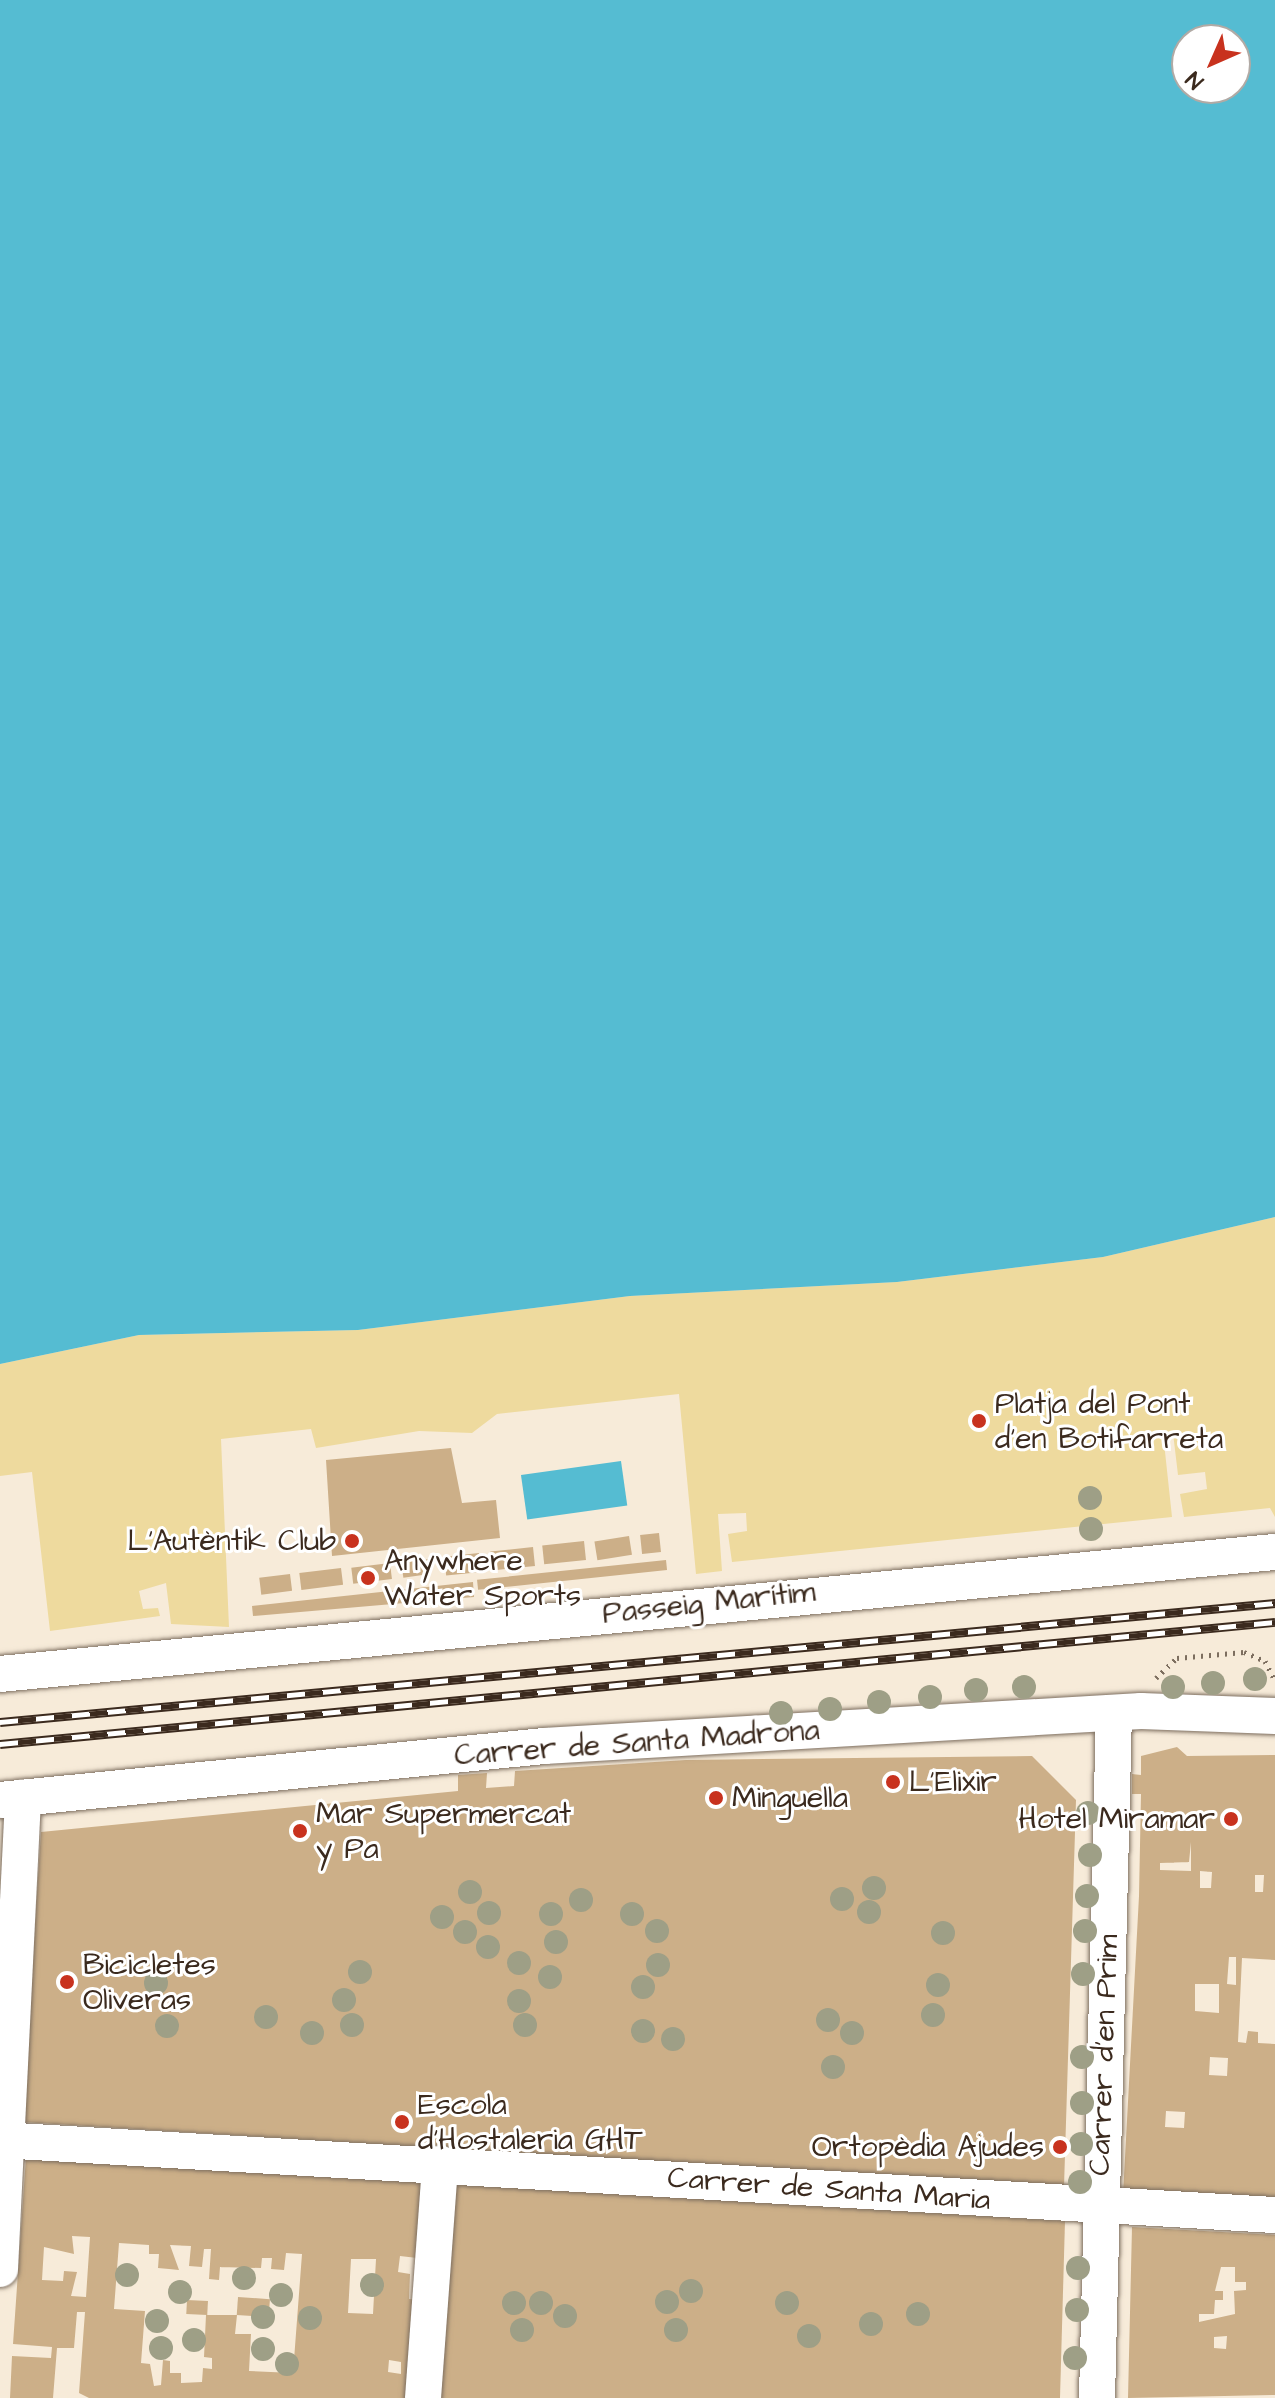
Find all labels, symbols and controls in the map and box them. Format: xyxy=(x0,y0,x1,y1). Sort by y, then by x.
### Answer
north arrow xyxy=(1171,24,1251,104)
text: N xyxy=(1179,64,1211,96)
place label: Platja del Pont d'en Botifarreta xyxy=(995,1386,1223,1456)
marker: Platja del Pont d'en Botifarreta xyxy=(970,1412,988,1430)
place label: L'Autèntik Club xyxy=(127,1523,336,1559)
marker: L'Autèntik Club xyxy=(343,1532,361,1550)
place label: Anywhere Water Sports xyxy=(384,1543,581,1614)
marker: Anywhere Water Sports xyxy=(359,1569,377,1587)
street label: Passeig Marítim xyxy=(601,1574,817,1632)
street label: Carrer de Santa Madrona xyxy=(453,1712,821,1774)
place label: L'Elixir xyxy=(909,1764,997,1800)
marker: L'Elixir xyxy=(884,1773,902,1791)
place label: Minguella xyxy=(732,1780,848,1816)
marker: Minguella xyxy=(707,1789,725,1807)
place label: Mar Supermercat y Pa xyxy=(316,1796,571,1866)
place label: Hotel Miramar xyxy=(1019,1801,1215,1837)
marker: Hotel Miramar xyxy=(1222,1810,1240,1828)
marker: Mar Supermercat y Pa xyxy=(291,1822,309,1840)
street label: Carrer d'en Prim xyxy=(1082,1934,1126,2176)
place label: Bicicletes Oliveras xyxy=(83,1947,216,2018)
marker: Bicicletes Oliveras xyxy=(58,1973,76,1991)
place label: Escola d'Hostaleria GHT xyxy=(418,2087,643,2158)
marker: Escola d'Hostaleria GHT xyxy=(393,2113,411,2131)
place label: Ortopèdia Ajudes xyxy=(812,2129,1044,2165)
marker: Ortopèdia Ajudes xyxy=(1051,2138,1069,2156)
street label: Carrer de Santa Maria xyxy=(666,2160,992,2218)

